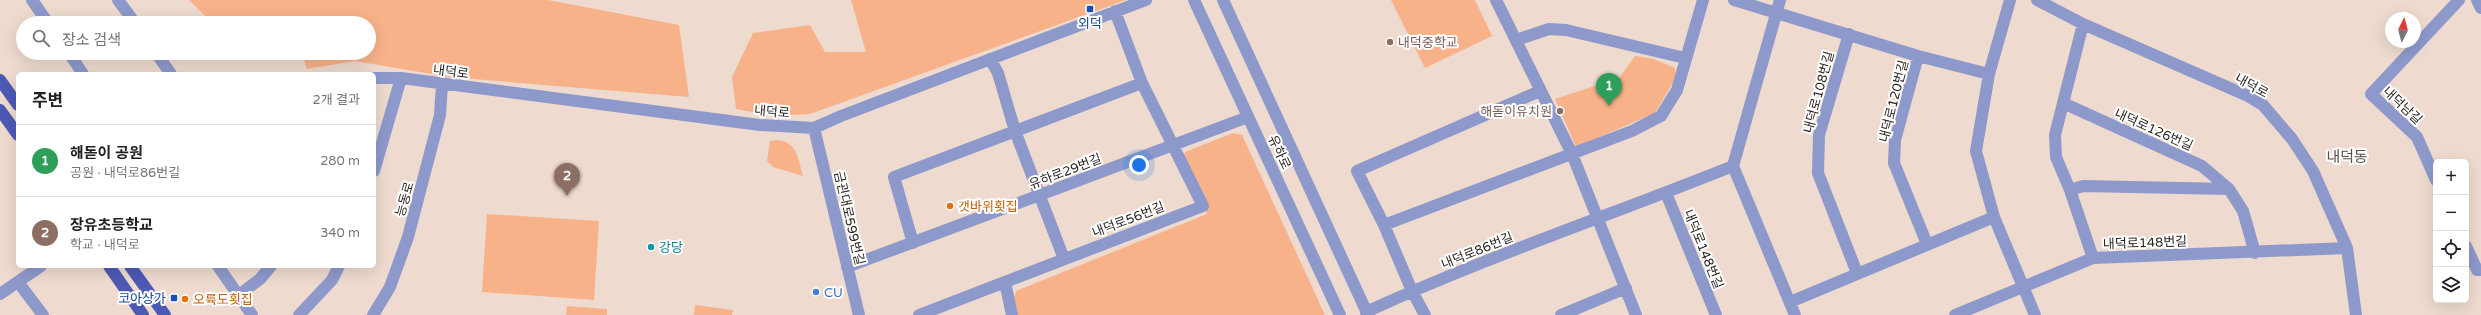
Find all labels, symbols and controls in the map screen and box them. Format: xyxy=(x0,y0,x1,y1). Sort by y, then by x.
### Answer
marker: 외덕 xyxy=(1085,4,1095,14)
north arrow xyxy=(2385,12,2421,48)
search box xyxy=(16,16,376,60)
place label: 외덕 xyxy=(1078,16,1102,32)
icon: search xyxy=(30,27,52,49)
text: 장소 검색 xyxy=(62,31,121,49)
place label: 내덕중학교 xyxy=(1398,35,1458,51)
marker: 내덕중학교 xyxy=(1385,37,1395,47)
street label: 내덕로108번길 xyxy=(1800,49,1838,135)
street label: 내덕로120번길 xyxy=(1876,58,1912,144)
street label: 내덕로 xyxy=(432,62,470,82)
street label: 내덕로 xyxy=(2232,70,2271,102)
pin: 1 xyxy=(1596,73,1622,106)
street label: 내덕남길 xyxy=(2379,84,2425,128)
text: 주변 xyxy=(32,90,63,111)
text: 2개 결과 xyxy=(313,92,360,108)
street label: 내덕로 xyxy=(753,102,791,122)
place label: 해돋이유치원 xyxy=(1480,104,1552,120)
street label: 내덕로126번길 xyxy=(2112,105,2195,154)
marker: 해돋이유치원 xyxy=(1555,106,1565,116)
street label: 유하로 xyxy=(1264,133,1294,172)
text: 해돋이 공원 xyxy=(70,144,143,162)
district label: 내덕동 xyxy=(2326,148,2368,166)
street label: 유하로29번길 xyxy=(1027,151,1104,193)
text: 1 xyxy=(41,153,49,169)
text: 280 m xyxy=(320,153,360,169)
your location xyxy=(1129,155,1149,175)
map controls xyxy=(2433,159,2469,303)
button: + xyxy=(2433,159,2469,195)
pin: 2 xyxy=(554,163,580,196)
text: 공원 · 내덕로86번길 xyxy=(70,165,180,181)
street label: 금관대로599번길 xyxy=(830,170,868,267)
street label: 능동로 xyxy=(392,180,418,219)
button: − xyxy=(2433,195,2469,231)
place label: 갯바위횟집 xyxy=(958,199,1018,215)
street label: 내덕로56번길 xyxy=(1090,199,1167,241)
marker: 갯바위횟집 xyxy=(945,201,955,211)
street label: 내덕로148번길 xyxy=(1680,207,1726,291)
text: 장유초등학교 xyxy=(70,216,153,234)
text: 2 xyxy=(41,225,49,241)
text: 340 m xyxy=(320,225,360,241)
street label: 내덕로86번길 xyxy=(1439,229,1516,273)
button: locate xyxy=(2433,231,2469,267)
street label: 내덕로148번길 xyxy=(2103,234,2187,252)
text: 학교 · 내덕로 xyxy=(70,237,140,253)
place label: 강당 xyxy=(659,240,683,256)
marker: 강당 xyxy=(646,242,656,252)
button: layers xyxy=(2433,267,2469,303)
place label: CU xyxy=(824,285,843,301)
marker: CU xyxy=(811,287,821,297)
place label: 코아상가 xyxy=(118,291,166,307)
place label: 오륙도횟집 xyxy=(193,292,253,308)
marker: 코아상가 xyxy=(169,293,179,303)
marker: 오륙도횟집 xyxy=(180,294,190,304)

